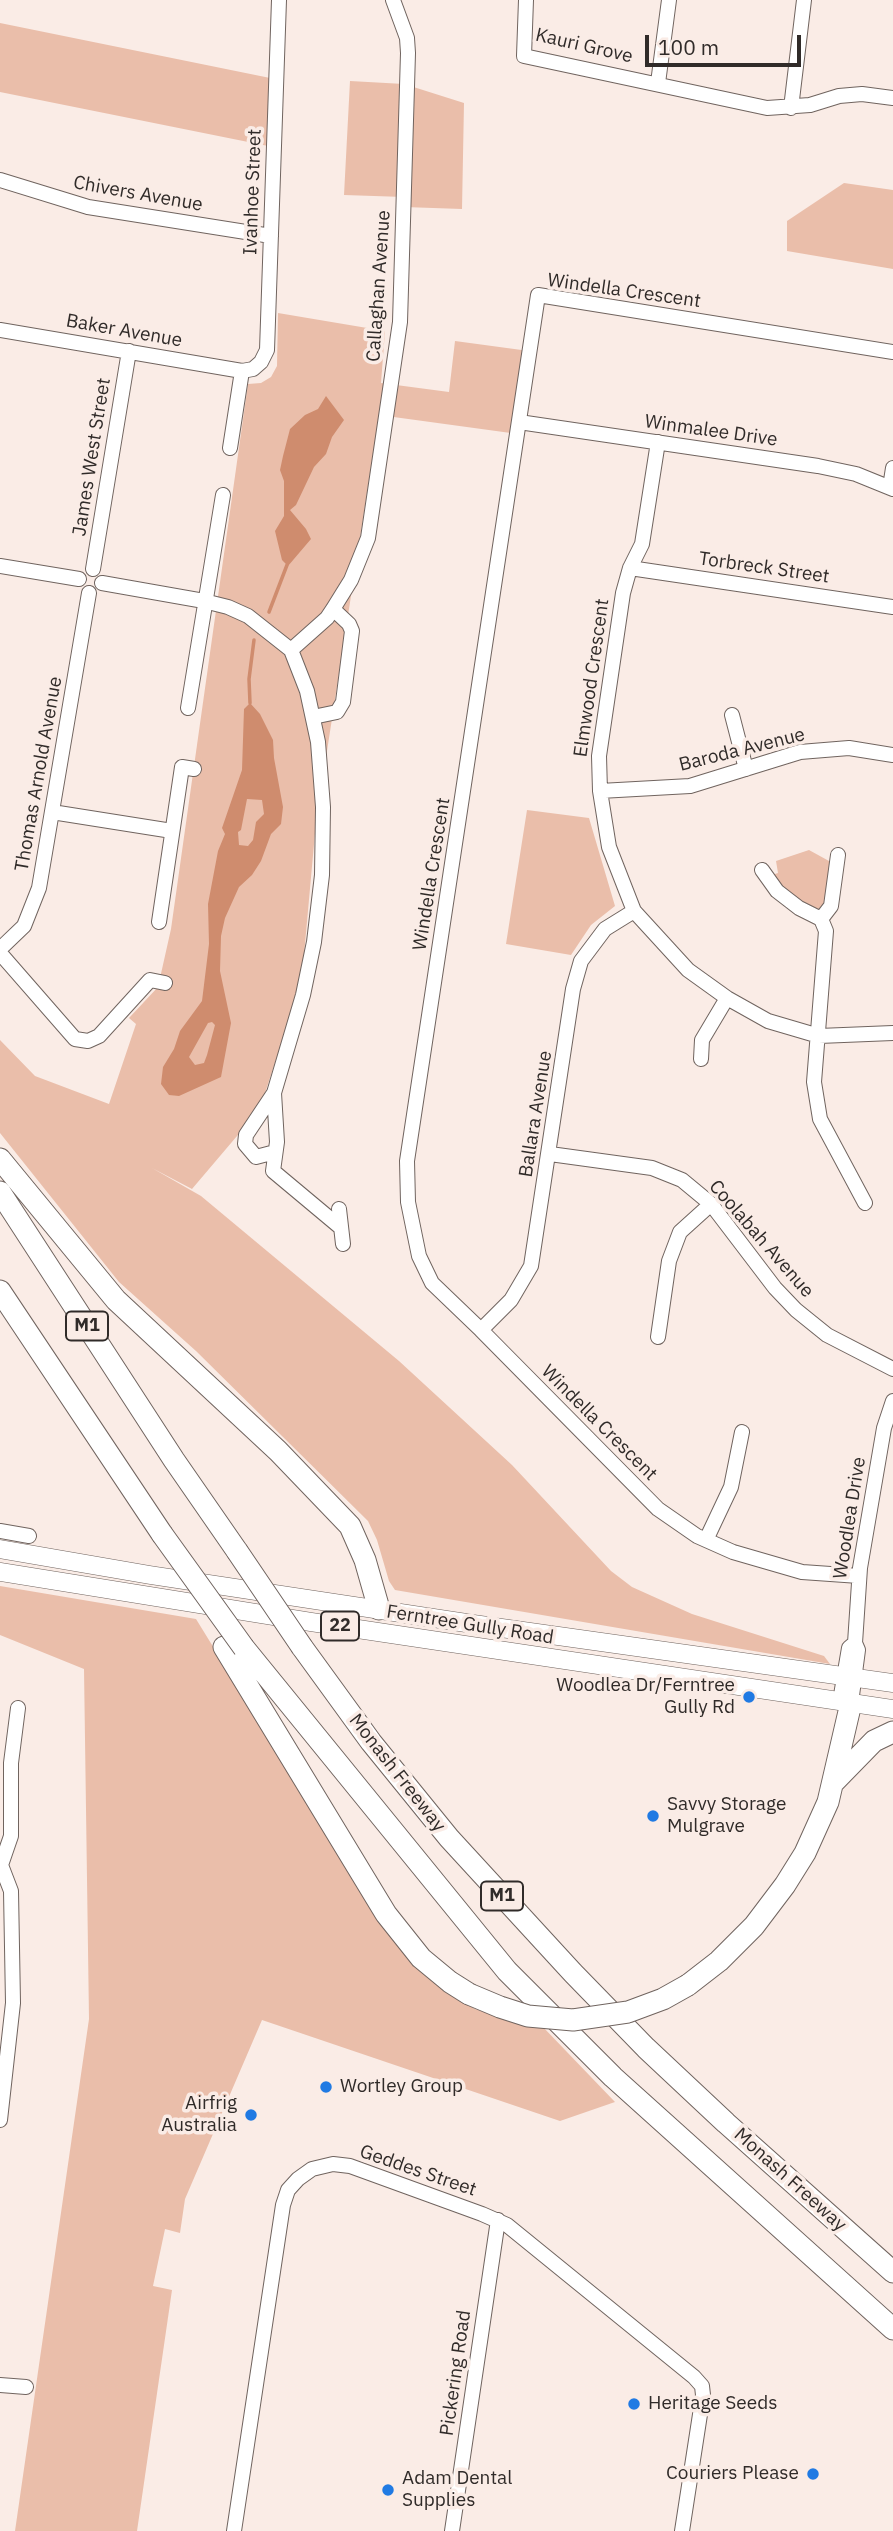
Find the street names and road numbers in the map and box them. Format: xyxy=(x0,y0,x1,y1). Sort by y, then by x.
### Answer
street label: Kauri Grove xyxy=(533,24,635,68)
street label: Ivanhoe Street xyxy=(239,129,267,255)
street label: Chivers Avenue xyxy=(71,171,205,217)
street label: Callaghan Avenue xyxy=(362,209,396,363)
street label: Windella Crescent xyxy=(546,269,702,313)
street label: Baker Avenue xyxy=(64,310,184,352)
street label: James West Street xyxy=(68,376,116,538)
street label: Winmalee Drive xyxy=(643,410,779,452)
street label: Torbreck Street xyxy=(697,548,831,588)
street label: Elmwood Crescent xyxy=(570,597,614,759)
street label: Thomas Arnold Avenue xyxy=(11,675,67,873)
street label: Baroda Avenue xyxy=(677,723,807,777)
street label: Windella Crescent xyxy=(409,796,455,952)
street label: Ballara Avenue xyxy=(515,1049,557,1179)
street label: Coolabah Avenue xyxy=(704,1176,818,1302)
road number: M1 xyxy=(66,1311,108,1340)
street label: Windella Crescent xyxy=(536,1360,662,1486)
street label: Woodlea Drive xyxy=(829,1455,871,1581)
street label: Ferntree Gully Road xyxy=(385,1601,555,1649)
road number: 22 xyxy=(321,1611,359,1640)
street label: Monash Freeway xyxy=(344,1709,450,1837)
road number: M1 xyxy=(481,1882,523,1910)
street label: Monash Freeway xyxy=(729,2124,851,2236)
street label: Geddes Street xyxy=(357,2140,479,2202)
street label: Pickering Road xyxy=(436,2309,476,2437)

